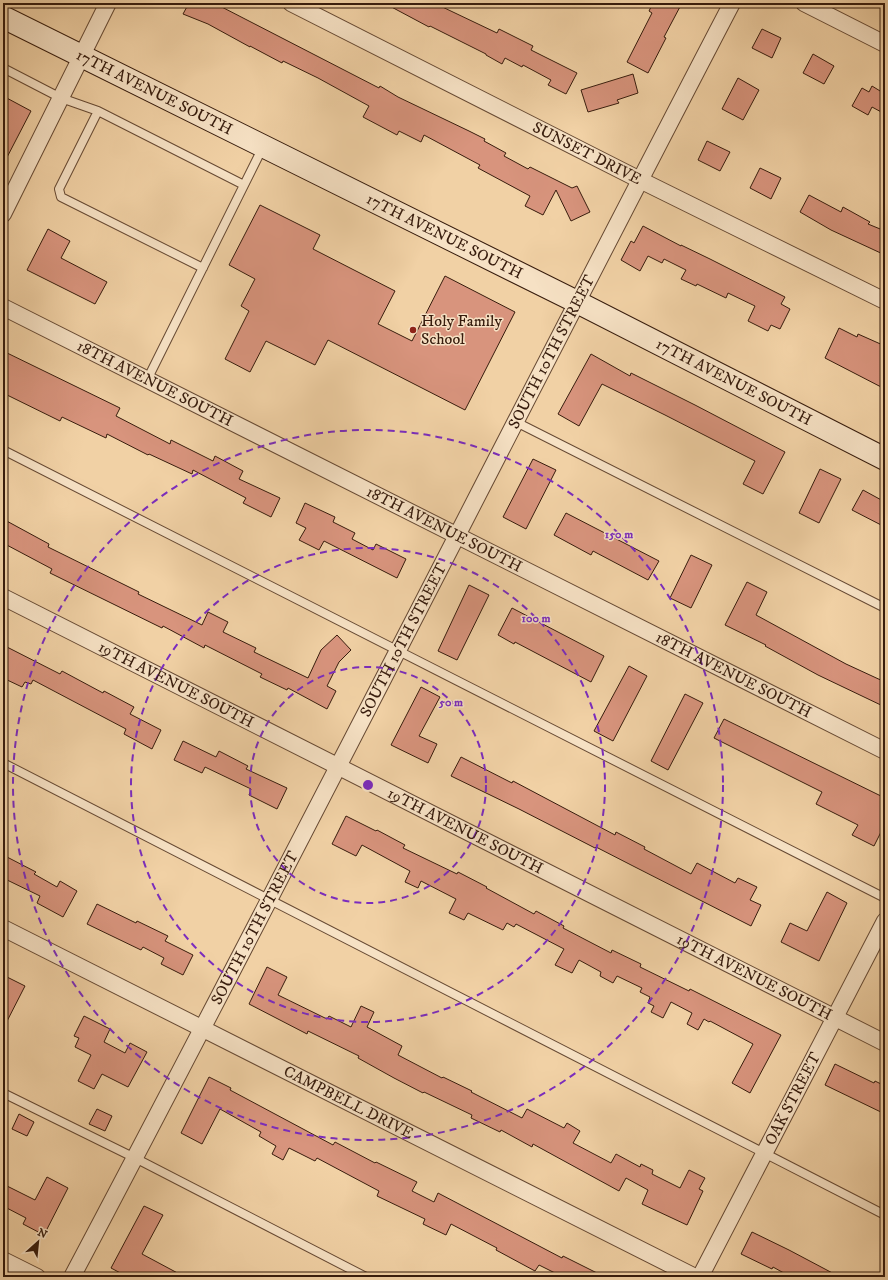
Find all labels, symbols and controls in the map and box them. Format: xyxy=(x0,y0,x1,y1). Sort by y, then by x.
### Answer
street label: 17TH AVENUE SOUTH xyxy=(73,45,236,139)
street label: SUNSET DRIVE xyxy=(529,117,645,189)
street label: 17TH AVENUE SOUTH xyxy=(363,189,526,284)
street label: SOUTH 10TH STREET xyxy=(504,272,599,432)
place label: Holy Family School xyxy=(421,311,502,349)
marker: Holy Family School xyxy=(408,325,418,335)
street label: 17TH AVENUE SOUTH xyxy=(653,334,815,430)
street label: 18TH AVENUE SOUTH xyxy=(74,336,236,431)
street label: 18TH AVENUE SOUTH xyxy=(363,482,526,577)
text: 150 m xyxy=(605,527,633,542)
street label: SOUTH 10TH STREET xyxy=(355,560,451,720)
text: 100 m xyxy=(522,611,550,626)
street label: 18TH AVENUE SOUTH xyxy=(652,627,815,722)
street label: 19TH AVENUE SOUTH xyxy=(95,637,257,732)
text: 50 m xyxy=(438,695,463,710)
centre of rings xyxy=(361,778,375,792)
street label: 19TH AVENUE SOUTH xyxy=(384,783,546,878)
street label: SOUTH 10TH STREET xyxy=(207,848,303,1008)
street label: 19TH AVENUE SOUTH xyxy=(673,929,836,1025)
street label: OAK STREET xyxy=(760,1049,825,1149)
street label: CAMPBELL DRIVE xyxy=(280,1061,417,1143)
north arrow xyxy=(18,1222,58,1262)
text: N xyxy=(35,1226,49,1242)

